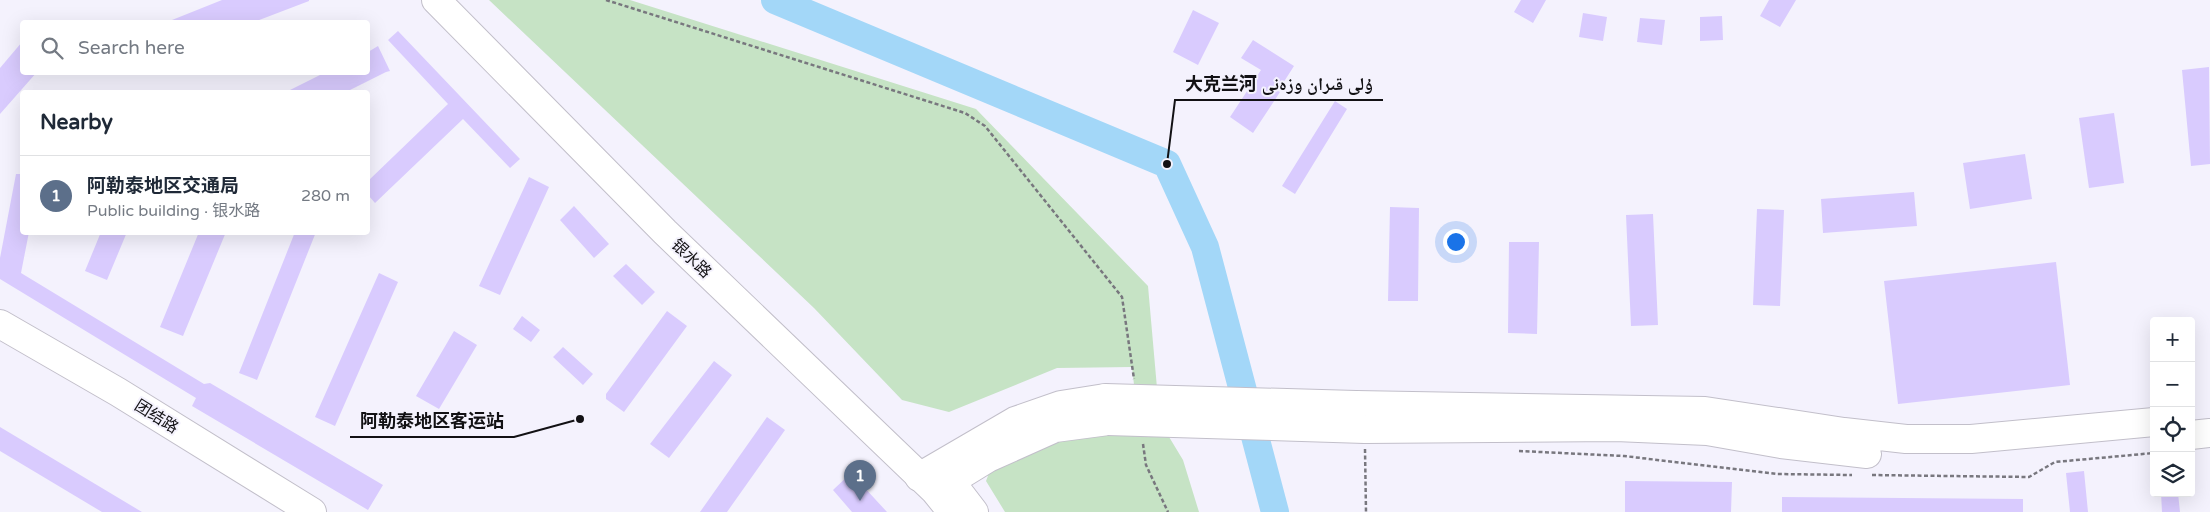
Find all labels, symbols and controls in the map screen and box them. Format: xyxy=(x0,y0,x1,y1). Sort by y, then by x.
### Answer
search box xyxy=(20,20,370,75)
icon: search xyxy=(38,34,66,62)
text: Search here xyxy=(78,37,185,59)
callout: 大克兰河 ۇلى قىران وزەنى xyxy=(1175,67,1383,100)
text: 大克兰河 ۇلى قىران وزەنى xyxy=(1185,73,1373,95)
text: Nearby xyxy=(40,110,113,135)
text: 阿勒泰地区交通局 xyxy=(87,175,239,197)
text: 1 xyxy=(51,186,61,206)
text: 280 m xyxy=(301,186,350,206)
text: Public building · 银水路 xyxy=(87,201,260,221)
your location xyxy=(1443,229,1469,255)
street label: 银水路 xyxy=(667,235,716,283)
map controls xyxy=(2150,317,2195,497)
button: + xyxy=(2150,317,2195,362)
button: − xyxy=(2150,362,2195,407)
street label: 团结路 xyxy=(131,396,182,438)
callout: 阿勒泰地区客运站 xyxy=(350,404,514,437)
button: locate xyxy=(2150,407,2195,452)
text: 阿勒泰地区客运站 xyxy=(360,410,504,432)
button: layers xyxy=(2150,452,2195,497)
pin: 1 xyxy=(844,460,876,501)

